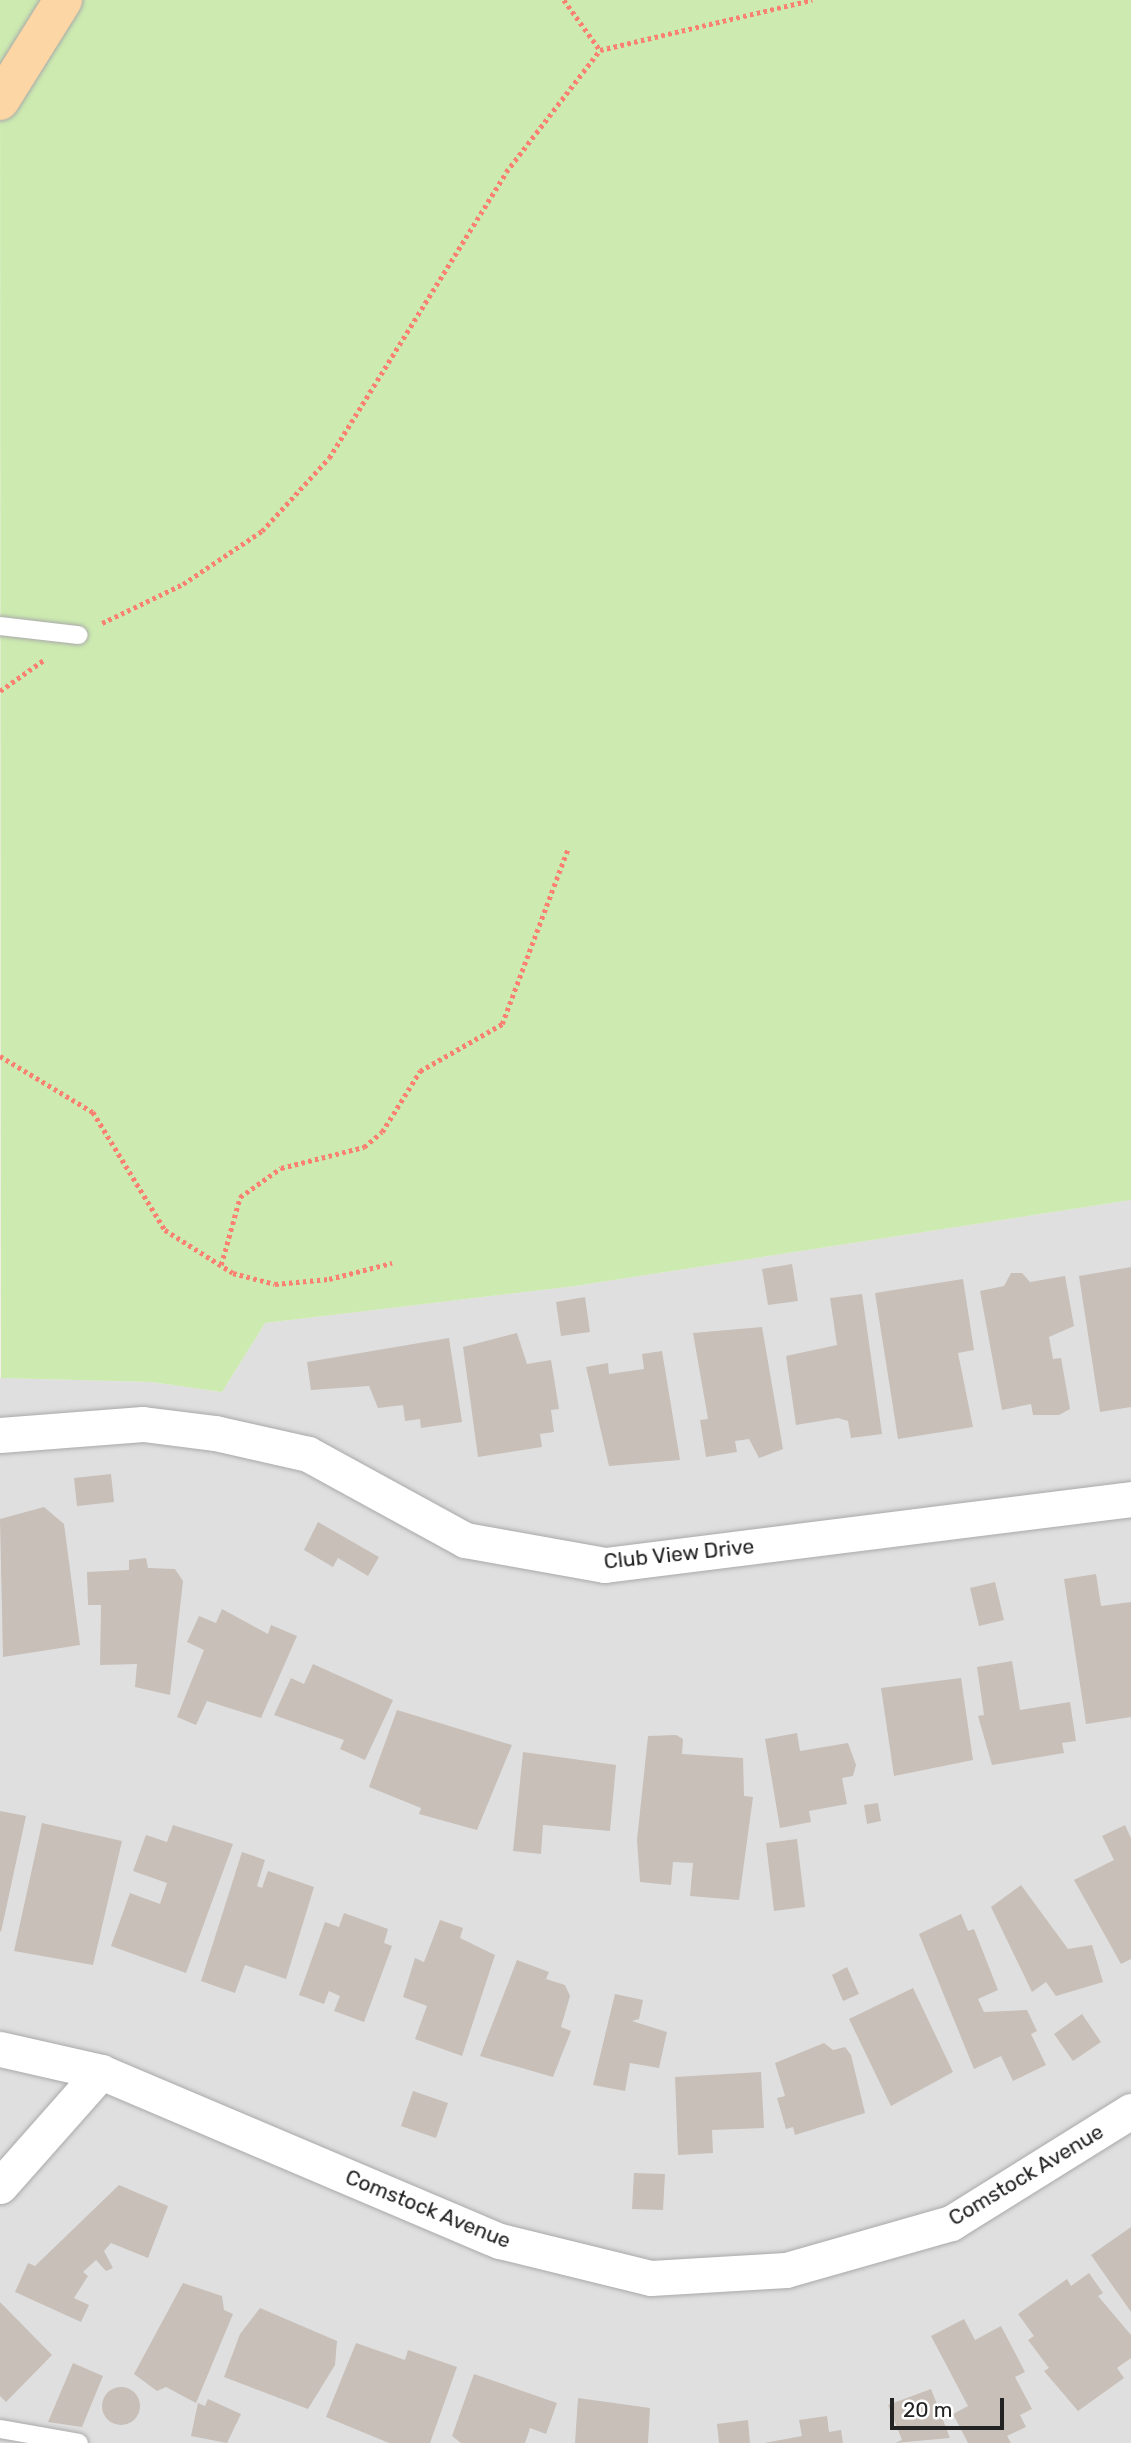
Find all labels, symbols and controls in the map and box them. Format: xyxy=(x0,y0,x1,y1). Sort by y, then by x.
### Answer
street label: Club View Drive xyxy=(602,1534,756,1574)
street label: Comstock Avenue xyxy=(944,2119,1108,2231)
street label: Comstock Avenue xyxy=(341,2164,515,2254)
scale bar xyxy=(893,2384,1007,2428)
text: 20 m xyxy=(903,2397,952,2422)

